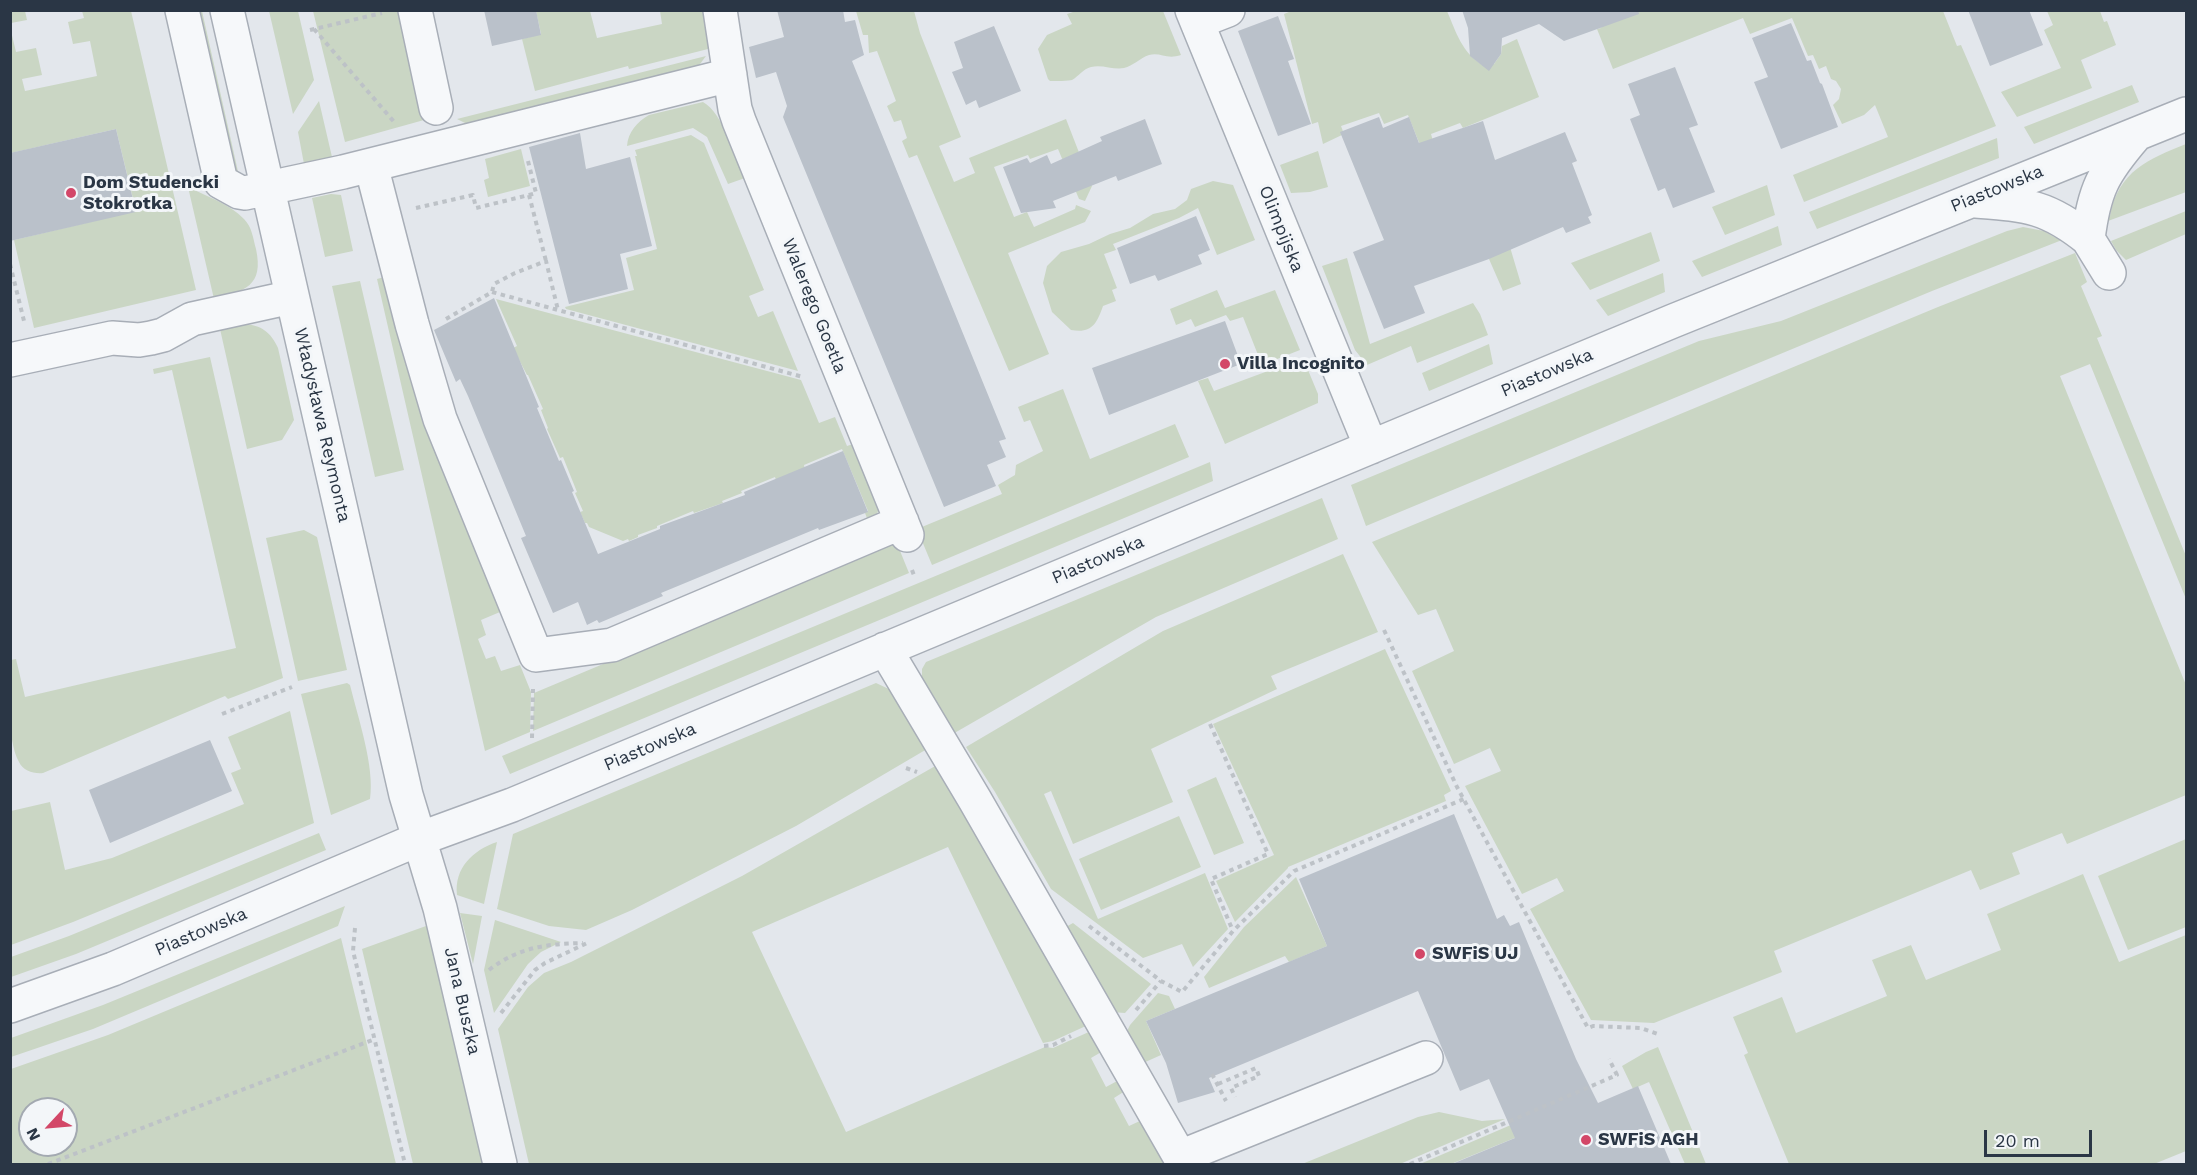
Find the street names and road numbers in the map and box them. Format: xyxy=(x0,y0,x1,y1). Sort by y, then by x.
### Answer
street label: Piastowska xyxy=(1948,161,2046,217)
street label: Olimpijska xyxy=(1254,183,1308,275)
street label: Walerego Goetla xyxy=(777,235,851,377)
street label: Władysława Reymonta xyxy=(289,326,355,524)
street label: Piastowska xyxy=(1498,344,1596,402)
street label: Piastowska xyxy=(1049,531,1147,589)
street label: Piastowska xyxy=(601,718,699,776)
street label: Piastowska xyxy=(152,903,250,961)
street label: Jana Buszka xyxy=(439,945,485,1057)

